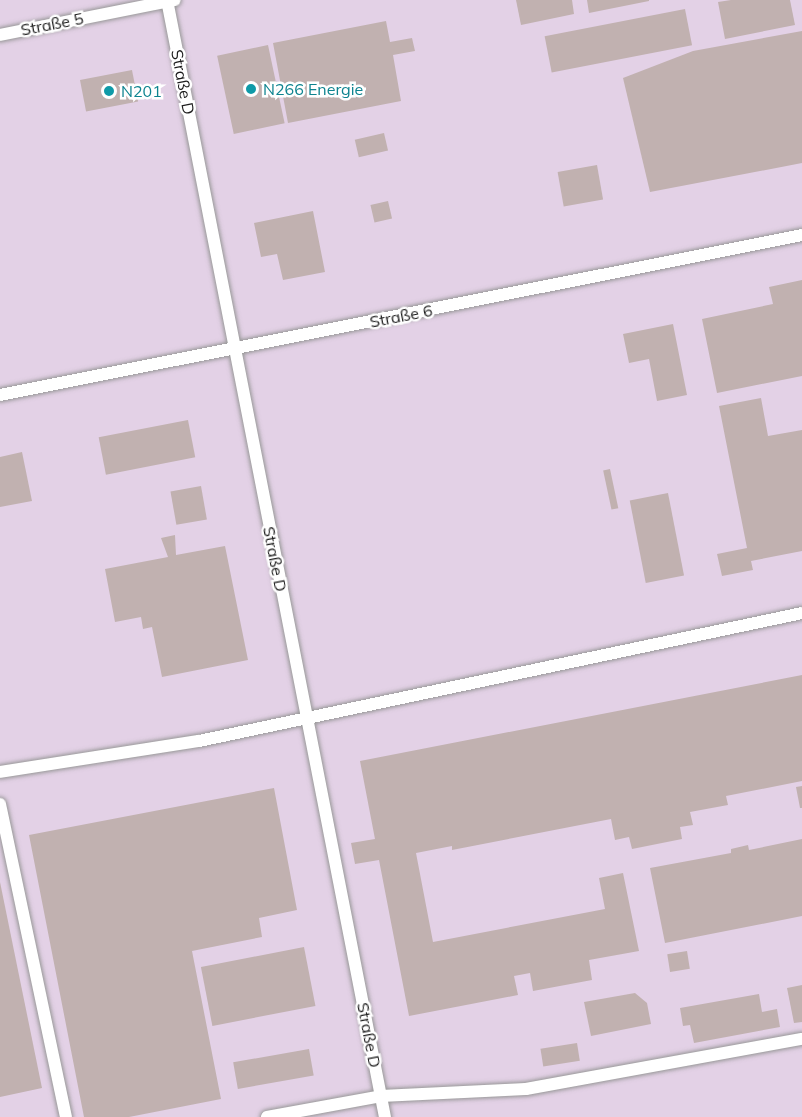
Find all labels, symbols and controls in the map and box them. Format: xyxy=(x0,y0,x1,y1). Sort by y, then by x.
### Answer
street label: Straße 5 xyxy=(19,9,85,39)
street label: Straße D xyxy=(167,48,199,116)
place label: N266 Energie xyxy=(263,79,363,99)
place label: N201 xyxy=(121,81,162,101)
marker: N266 Energie xyxy=(244,82,258,96)
marker: N201 xyxy=(102,84,116,98)
street label: Straße 6 xyxy=(368,301,434,331)
street label: Straße D xyxy=(259,525,291,593)
street label: Straße D xyxy=(353,1001,385,1069)

